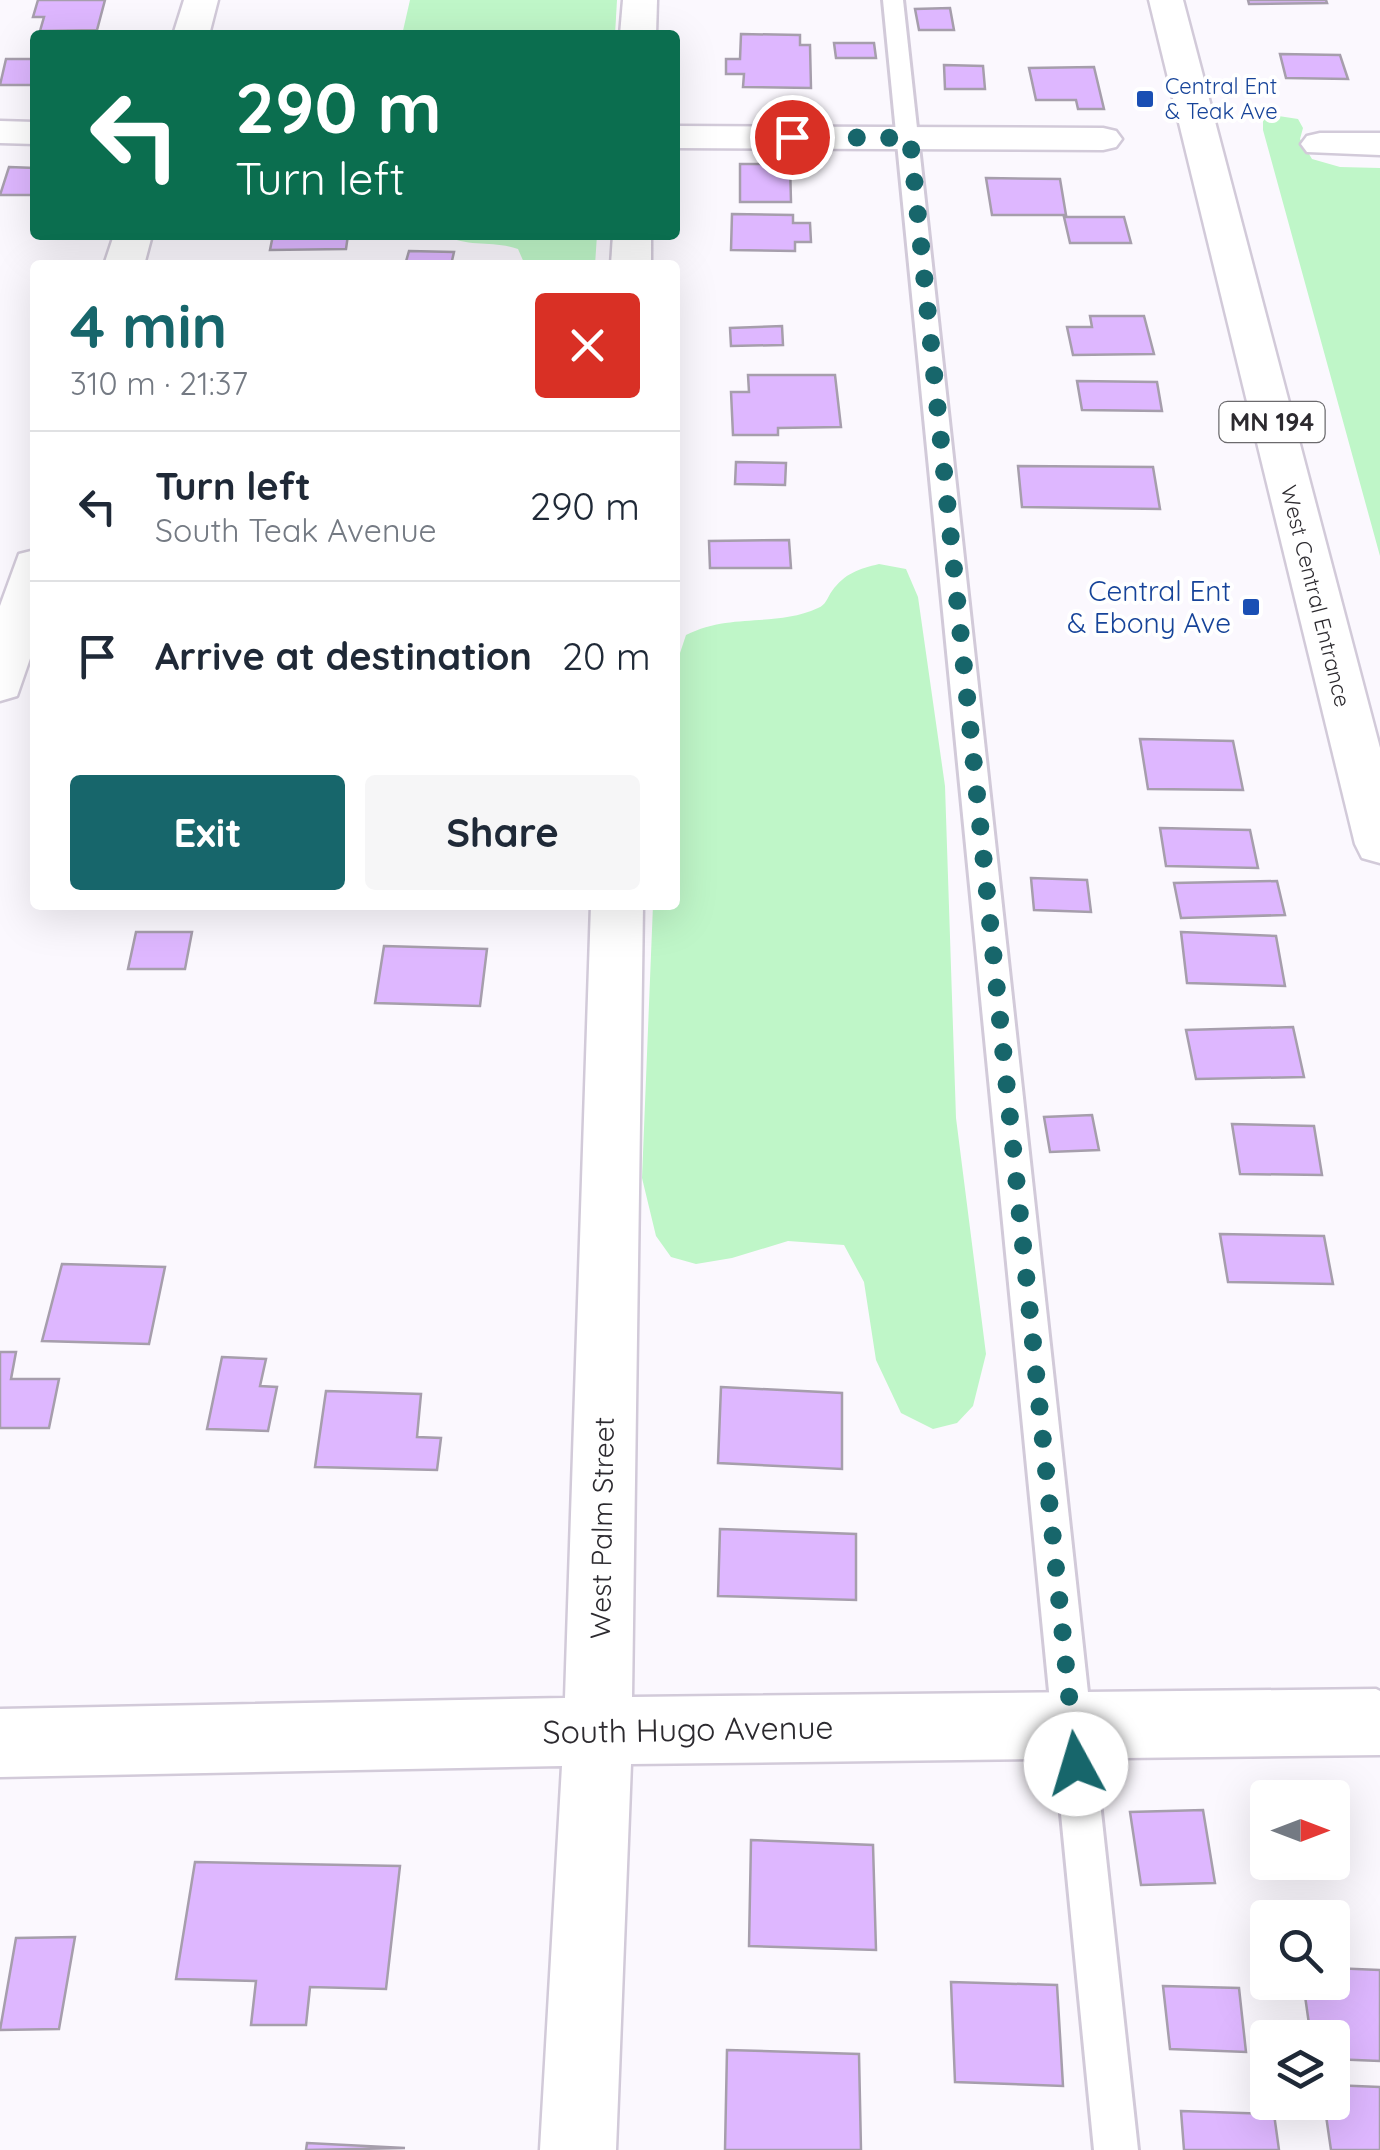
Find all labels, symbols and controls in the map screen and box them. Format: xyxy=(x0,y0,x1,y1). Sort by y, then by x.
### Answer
text: 290 m xyxy=(235,63,442,151)
icon: left xyxy=(70,70,200,200)
place label: Central Ent & Teak Ave xyxy=(1165,72,1278,125)
marker: Central Ent & Teak Ave xyxy=(1134,88,1156,110)
pin xyxy=(750,95,835,180)
icon: arrive xyxy=(765,110,820,165)
text: Turn left xyxy=(235,150,405,206)
text: 4 min xyxy=(70,288,227,363)
button: close xyxy=(535,293,640,398)
text: 310 m · 21:37 xyxy=(70,363,248,403)
road number: MN 194 xyxy=(1220,402,1324,442)
text: Turn left xyxy=(155,462,311,510)
icon: left xyxy=(70,479,125,534)
text: 290 m xyxy=(530,482,640,530)
street label: West Central Entrance xyxy=(1275,482,1357,710)
text: South Teak Avenue xyxy=(155,510,437,550)
place label: Central Ent & Ebony Ave xyxy=(1067,573,1231,640)
marker: Central Ent & Ebony Ave xyxy=(1240,596,1262,618)
icon: arrive xyxy=(70,629,125,684)
text: Arrive at destination xyxy=(155,632,532,680)
text: 20 m xyxy=(562,632,651,680)
button: Exit xyxy=(70,775,345,890)
button: Share xyxy=(365,775,640,890)
street label: West Palm Street xyxy=(582,1417,621,1639)
street label: South Hugo Avenue xyxy=(542,1706,834,1752)
position arrow xyxy=(1024,1712,1128,1816)
north arrow xyxy=(1250,1780,1350,1880)
map controls xyxy=(1250,1780,1350,2120)
button: search xyxy=(1250,1900,1350,2000)
button: layers xyxy=(1250,2020,1350,2120)

